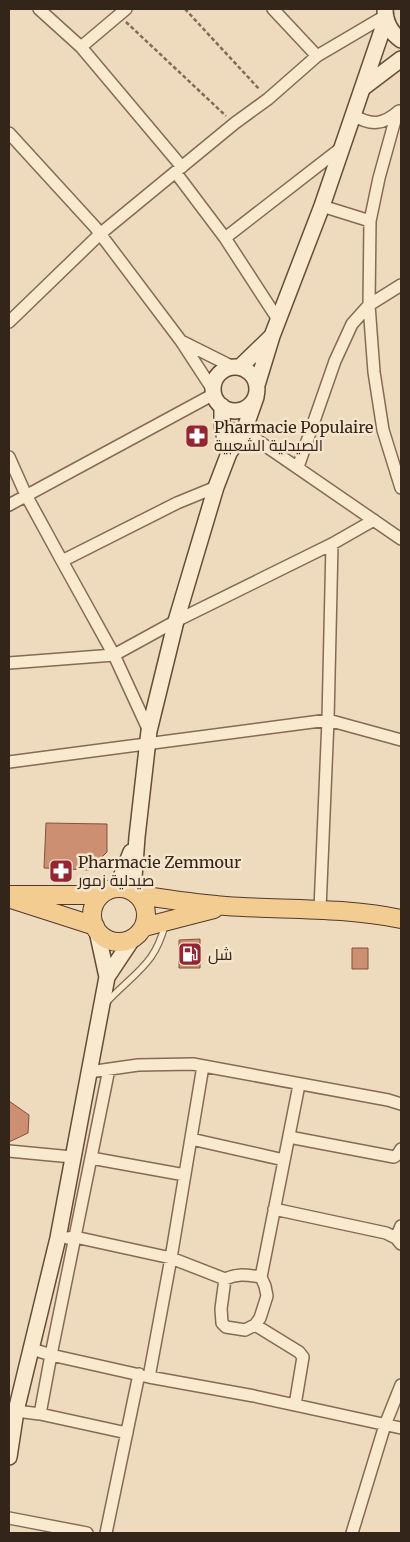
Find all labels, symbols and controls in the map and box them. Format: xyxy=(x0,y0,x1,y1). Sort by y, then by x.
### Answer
place label: Pharmacie Populaire الصيدلية الشعبية xyxy=(214,417,373,455)
pharmacy icon: Pharmacie Populaire الصيدلية الشعبية xyxy=(184,423,210,449)
place label: Pharmacie Zemmour صيدلية زمور xyxy=(77,852,241,890)
pharmacy icon: Pharmacie Zemmour صيدلية زمور xyxy=(48,858,74,884)
fuel station icon: شل xyxy=(177,941,203,967)
place label: شل xyxy=(208,944,232,965)

